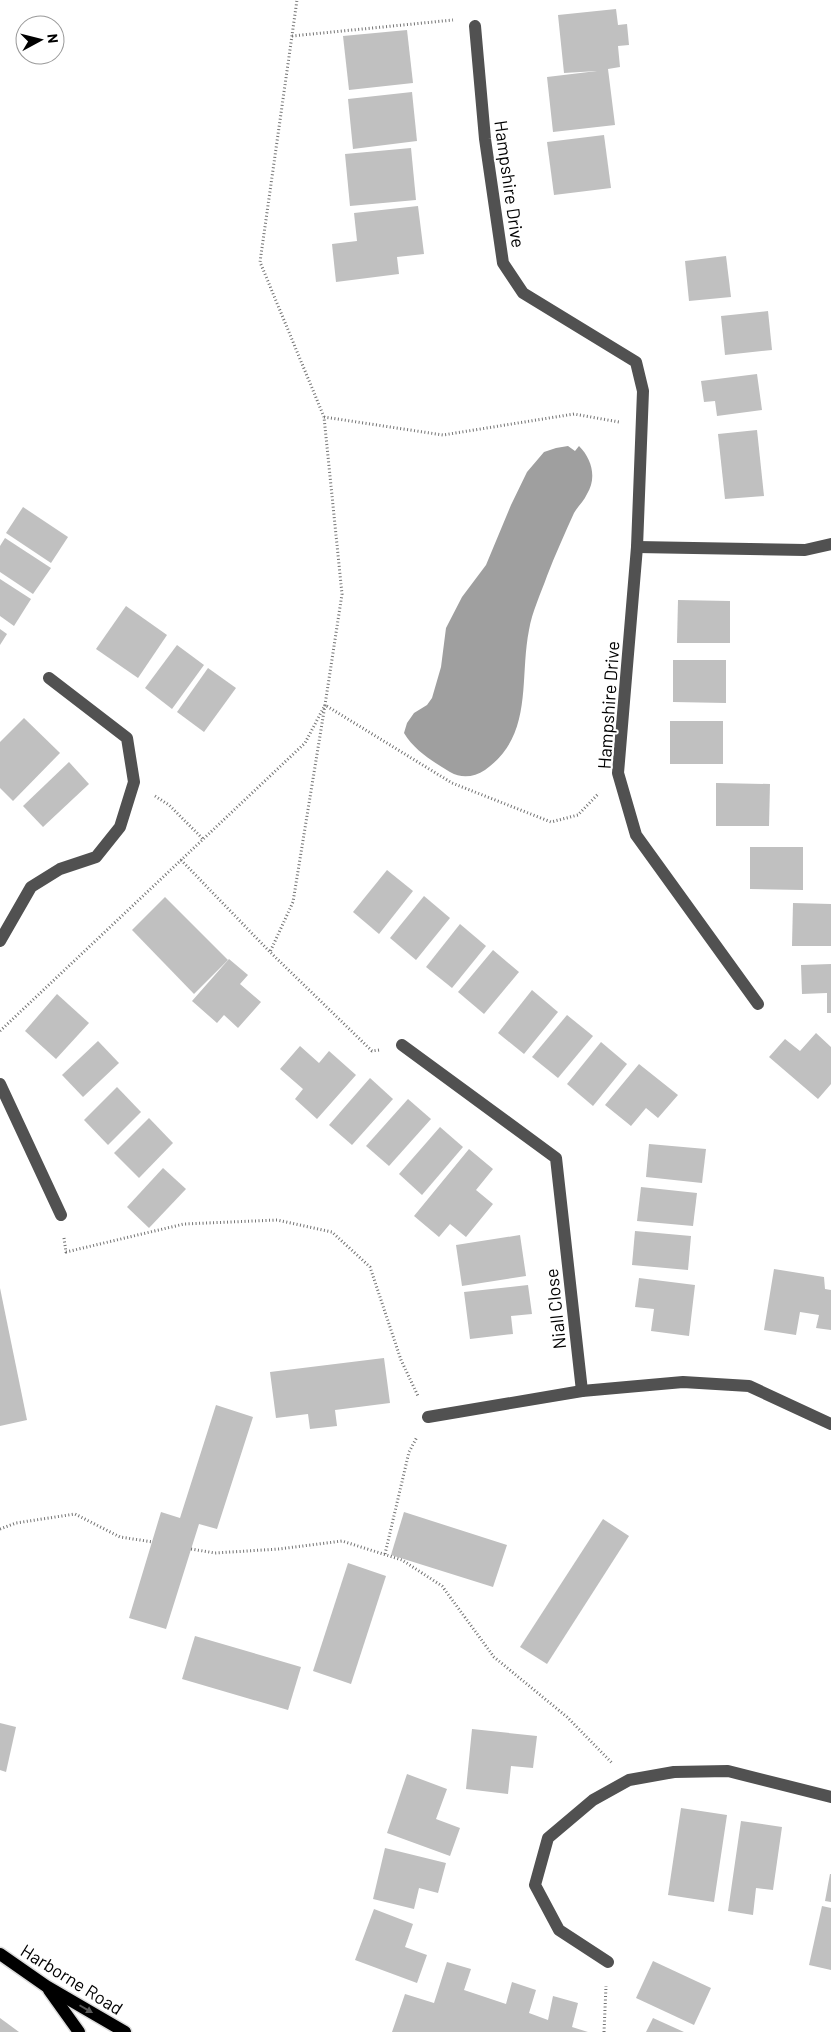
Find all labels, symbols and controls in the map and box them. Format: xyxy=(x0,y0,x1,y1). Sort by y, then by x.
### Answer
north arrow xyxy=(15,15,65,65)
text: N xyxy=(44,33,62,44)
street label: Hampshire Drive xyxy=(490,119,530,249)
street label: Hampshire Drive xyxy=(593,640,623,770)
street label: Niall Close xyxy=(540,1268,570,1350)
street label: Harborne Road xyxy=(17,1939,127,2019)
one-way arrow xyxy=(78,2005,93,2013)

